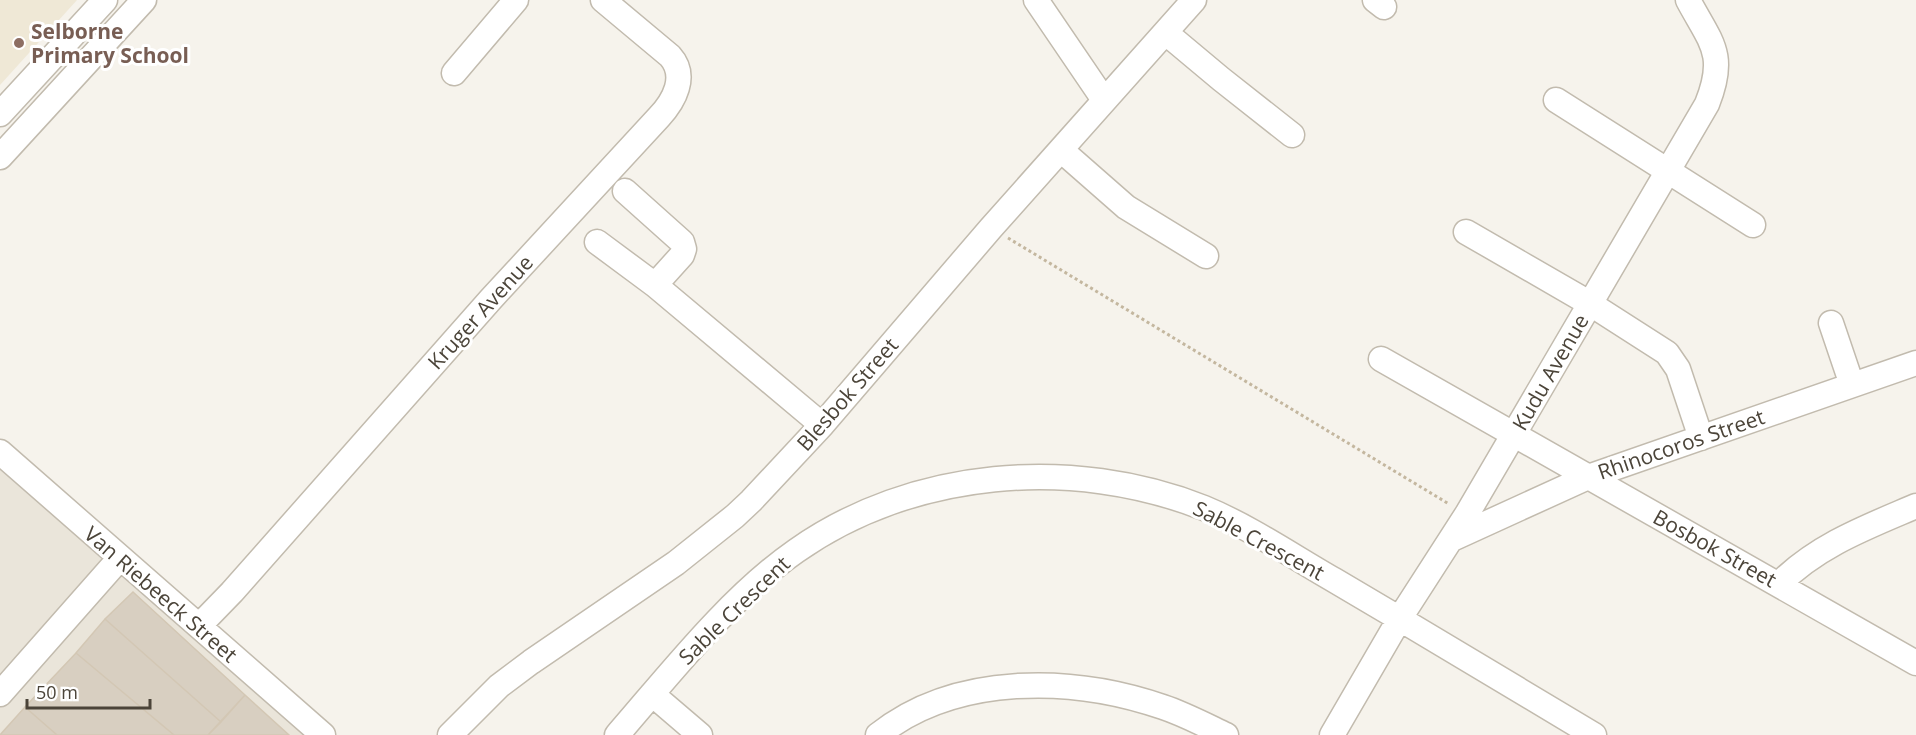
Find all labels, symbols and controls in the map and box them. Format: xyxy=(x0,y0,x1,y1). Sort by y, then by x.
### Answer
place label: Selborne Primary School xyxy=(31,17,189,69)
marker: Selborne Primary School xyxy=(12,36,26,50)
street label: Kruger Avenue xyxy=(421,249,539,375)
street label: Kudu Avenue xyxy=(1505,309,1595,435)
street label: Blesbok Street xyxy=(790,331,904,457)
street label: Rhinocoros Street xyxy=(1594,402,1768,486)
street label: Sable Crescent xyxy=(1189,494,1329,586)
street label: Bosbok Street xyxy=(1648,503,1782,593)
street label: Van Riebeeck Street xyxy=(79,520,243,668)
street label: Sable Crescent xyxy=(672,550,796,670)
scale bar xyxy=(27,672,150,710)
text: 50 m xyxy=(36,680,78,704)

